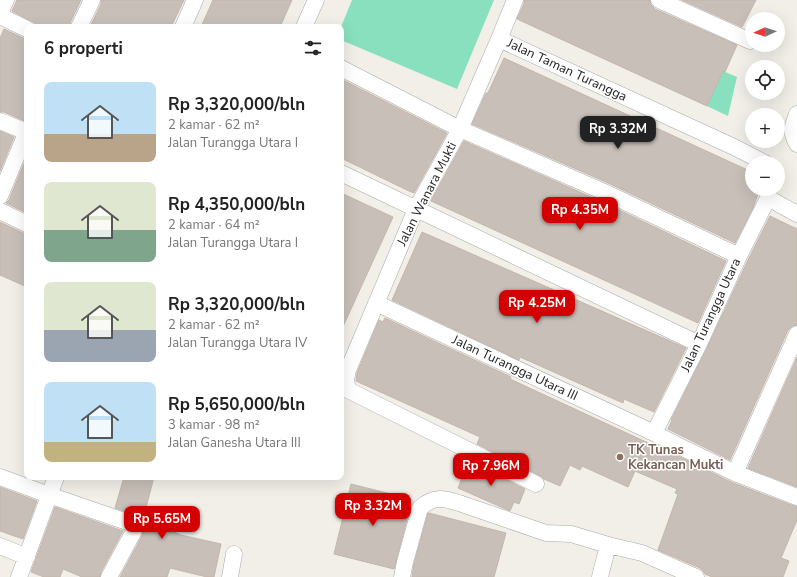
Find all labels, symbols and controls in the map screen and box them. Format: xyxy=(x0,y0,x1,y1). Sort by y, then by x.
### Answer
north arrow xyxy=(745,12,785,52)
map controls xyxy=(745,12,785,196)
street label: Jalan Taman Turangga xyxy=(503,34,630,106)
text: 6 properti xyxy=(44,37,123,60)
icon: filters xyxy=(302,37,324,59)
button: locate xyxy=(745,60,785,100)
text: Rp 3,320,000/bln xyxy=(168,93,305,116)
icon: home xyxy=(76,98,124,146)
button: + xyxy=(745,108,785,148)
text: 2 kamar · 62 m² xyxy=(168,116,260,134)
pin: Rp 3.32M xyxy=(577,116,659,150)
text: Rp 3.32M xyxy=(589,120,647,138)
text: Jalan Turangga Utara I xyxy=(168,134,298,152)
street label: Jalan Wanara Mukti xyxy=(393,139,461,250)
button: − xyxy=(745,156,785,196)
text: Rp 4,350,000/bln xyxy=(168,193,305,216)
pin: Rp 4.35M xyxy=(539,197,621,231)
icon: home xyxy=(76,198,124,246)
text: Rp 4.35M xyxy=(551,201,609,219)
text: 2 kamar · 64 m² xyxy=(168,216,260,234)
text: Jalan Turangga Utara I xyxy=(168,234,298,252)
street label: Jalan Turangga Utara xyxy=(676,255,745,376)
pin: Rp 4.25M xyxy=(496,290,578,324)
text: Rp 3,320,000/bln xyxy=(168,293,305,316)
text: Rp 4.25M xyxy=(508,294,566,312)
icon: home xyxy=(76,298,124,346)
text: 2 kamar · 62 m² xyxy=(168,316,260,334)
street label: Jalan Turangga Utara III xyxy=(448,331,581,405)
text: Jalan Turangga Utara IV xyxy=(168,334,307,352)
text: Rp 5,650,000/bln xyxy=(168,393,305,416)
icon: home xyxy=(76,398,124,446)
text: 3 kamar · 98 m² xyxy=(168,416,260,434)
text: Jalan Ganesha Utara III xyxy=(168,434,301,452)
place label: TK Tunas Kekancan Mukti xyxy=(628,441,723,474)
marker: TK Tunas Kekancan Mukti xyxy=(615,452,625,462)
pin: Rp 7.96M xyxy=(450,453,532,487)
text: Rp 7.96M xyxy=(462,457,520,475)
pin: Rp 3.32M xyxy=(332,493,414,527)
text: Rp 3.32M xyxy=(344,497,402,515)
pin: Rp 5.65M xyxy=(121,506,203,540)
text: Rp 5.65M xyxy=(133,510,191,528)

